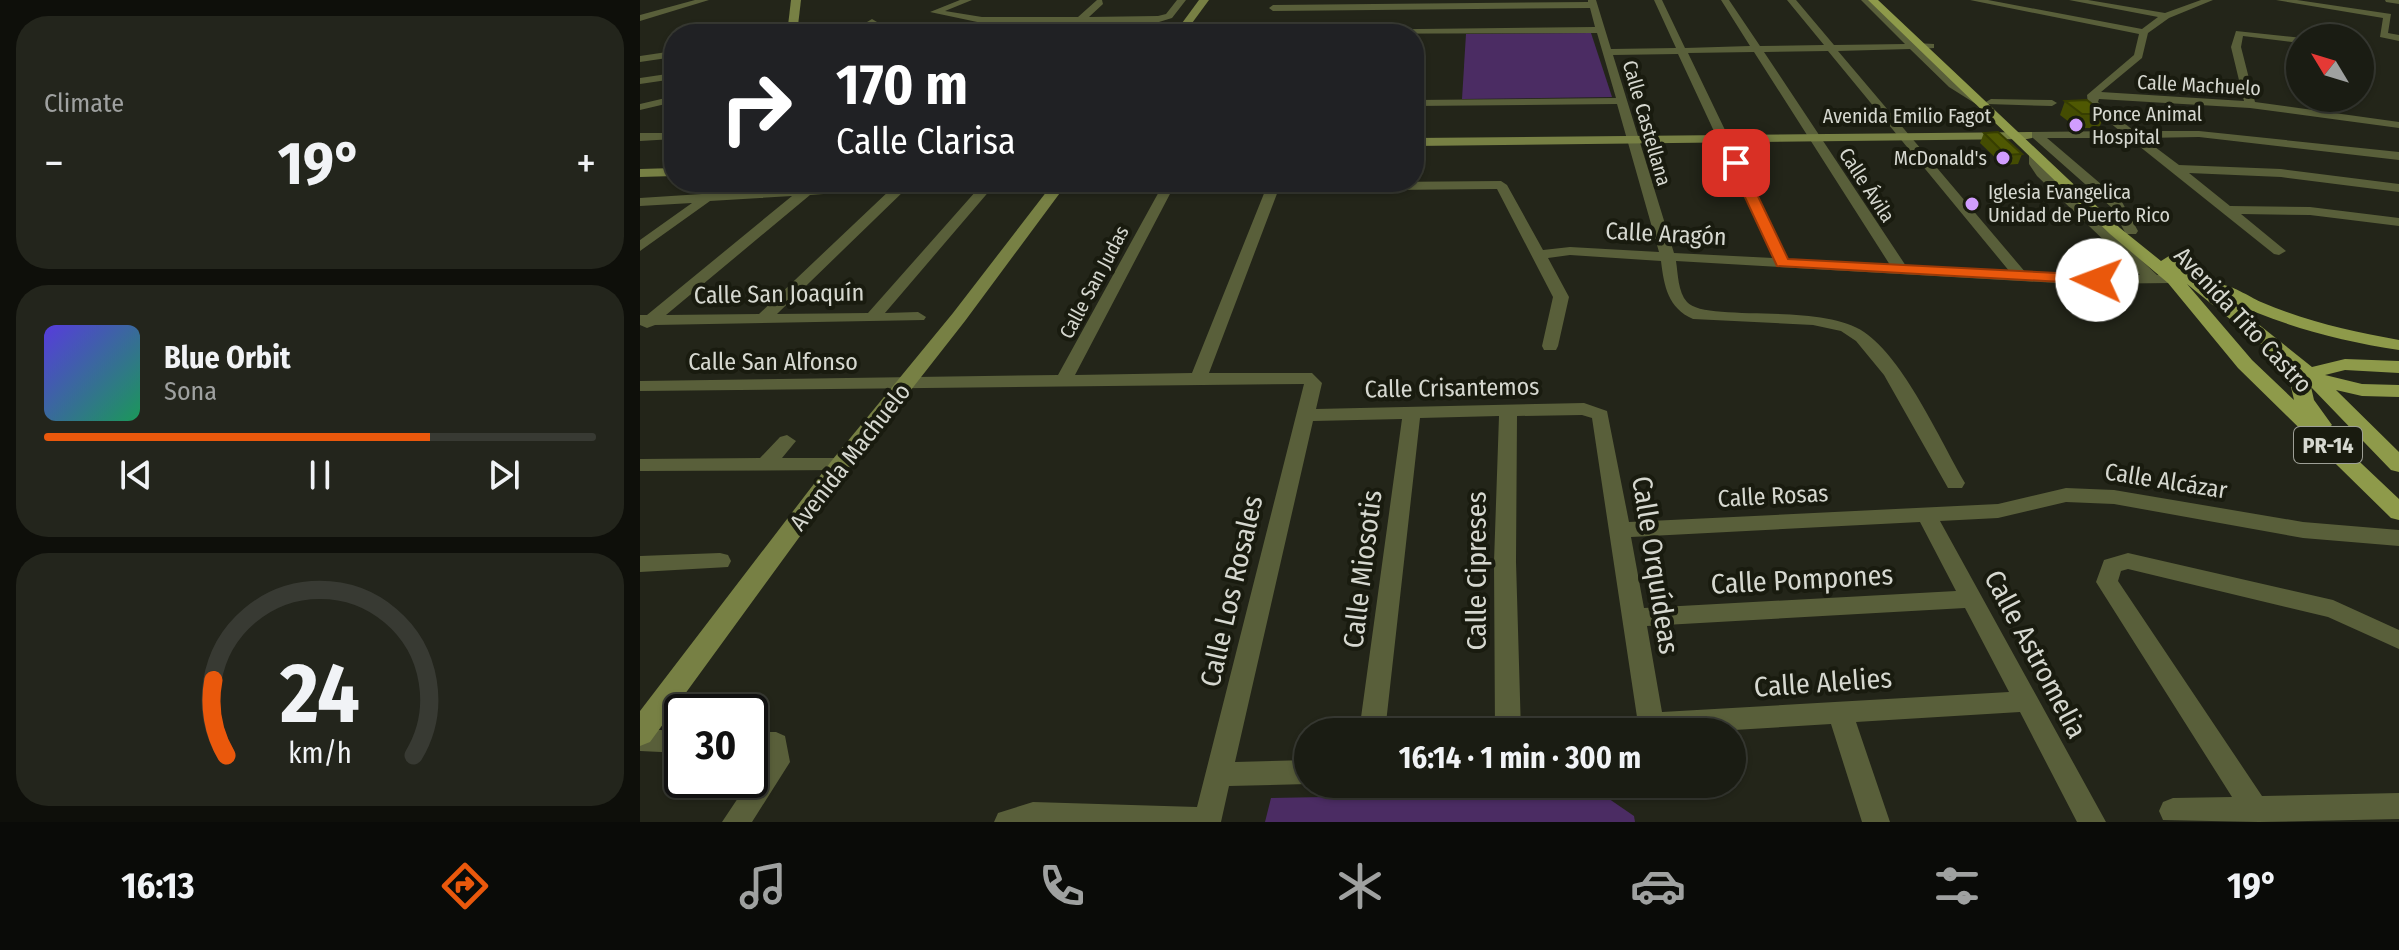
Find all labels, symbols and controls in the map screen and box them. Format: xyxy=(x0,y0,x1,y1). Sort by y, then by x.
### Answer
north arrow xyxy=(2286,24,2374,112)
map controls xyxy=(2286,24,2374,112)
text: 170 m xyxy=(836,52,968,119)
icon: right xyxy=(704,56,808,160)
street label: Calle Castellana xyxy=(1618,57,1676,189)
street label: Calle Machuelo xyxy=(2137,70,2261,100)
text: Climate xyxy=(44,88,124,119)
place label: Ponce Animal Hospital xyxy=(2092,102,2202,149)
street label: Avenida Emilio Fagot xyxy=(1823,104,1992,128)
marker: Ponce Animal Hospital xyxy=(2067,116,2085,134)
text: Calle Clarisa xyxy=(836,120,1016,164)
text: 19° xyxy=(278,128,362,200)
pin xyxy=(1702,129,1770,197)
text: − xyxy=(44,137,64,190)
text: + xyxy=(576,137,596,190)
icon: arrive xyxy=(1714,141,1758,185)
street label: Calle Ávila xyxy=(1834,143,1900,227)
place label: McDonald's xyxy=(1894,146,1987,170)
marker: McDonald's xyxy=(1994,149,2012,167)
place label: Iglesia Evangelica Unidad de Puerto Rico xyxy=(1988,180,2170,227)
marker: Iglesia Evangelica Unidad de Puerto Rico xyxy=(1963,195,1981,213)
street label: Calle Aragón xyxy=(1605,217,1727,251)
street label: Calle San Judas xyxy=(1054,221,1134,343)
position arrow xyxy=(2055,238,2139,322)
street label: Avenida Tito Castro xyxy=(2168,241,2318,399)
street label: Calle San Joaquín xyxy=(694,279,864,309)
text: Blue Orbit xyxy=(164,340,290,376)
street label: Calle San Alfonso xyxy=(688,348,858,376)
street label: Calle Crisantemos xyxy=(1364,372,1540,404)
text: Sona xyxy=(164,376,217,407)
street label: Avenida Machuelo xyxy=(784,378,916,536)
road number: PR-14 xyxy=(2294,427,2362,463)
icon: previous xyxy=(114,453,158,497)
icon: pause xyxy=(298,453,342,497)
icon: next xyxy=(482,453,526,497)
street label: Calle Alcázar xyxy=(2103,458,2230,505)
street label: Calle Orquídeas xyxy=(1625,474,1686,656)
street label: Calle Rosas xyxy=(1717,479,1829,513)
street label: Calle Miosotis xyxy=(1336,488,1389,650)
street label: Calle Cipreses xyxy=(1460,491,1493,651)
street label: Calle Los Rosales xyxy=(1193,492,1270,690)
street label: Calle Pompones xyxy=(1710,558,1894,601)
street label: Calle Astromelia xyxy=(1977,565,2094,744)
text: 24 xyxy=(279,643,360,743)
street label: Calle Alelies xyxy=(1753,661,1893,704)
speed limit sign: 30 xyxy=(664,694,768,798)
text: km/h xyxy=(288,736,352,771)
text: 16:14 · 1 min · 300 m xyxy=(1399,740,1641,776)
icon: directions xyxy=(437,858,493,914)
icon: music xyxy=(735,858,791,914)
icon: phone xyxy=(1034,858,1090,914)
icon: climate xyxy=(1332,858,1388,914)
icon: car xyxy=(1630,858,1686,914)
icon: filters xyxy=(1929,858,1985,914)
text: 16:13 xyxy=(121,864,195,908)
text: 19° xyxy=(2227,864,2278,908)

